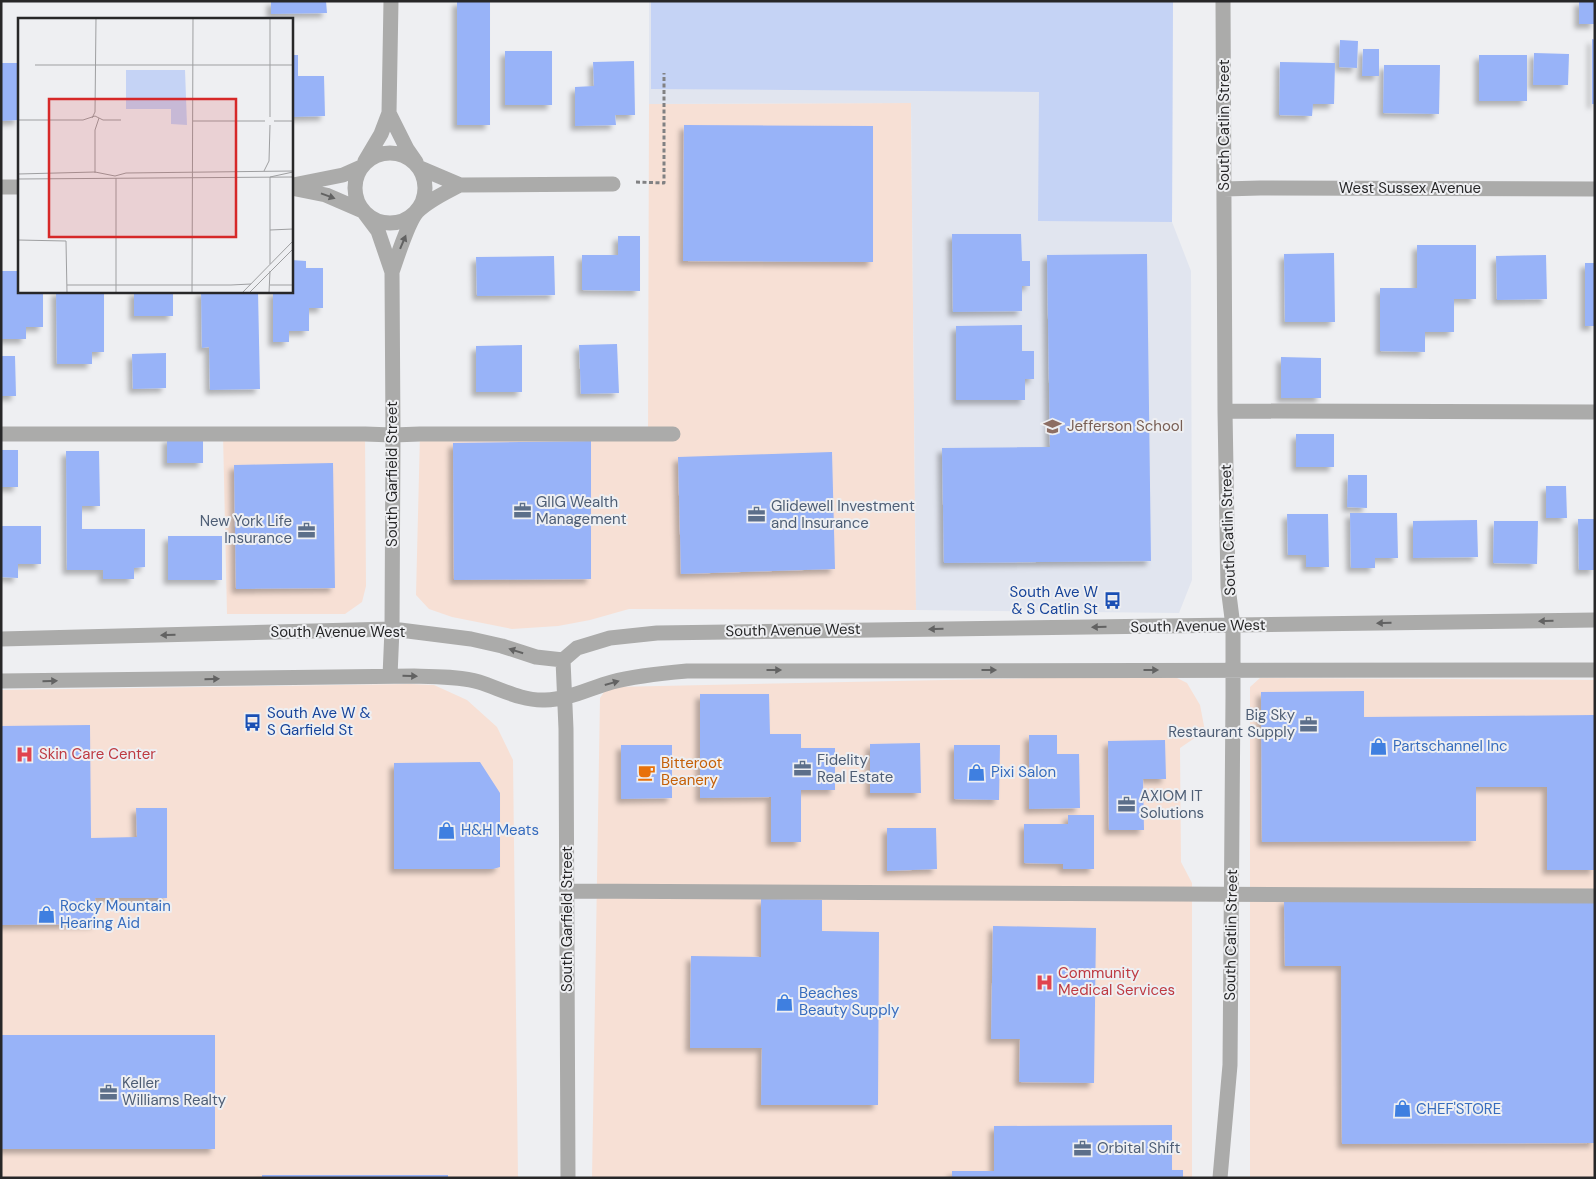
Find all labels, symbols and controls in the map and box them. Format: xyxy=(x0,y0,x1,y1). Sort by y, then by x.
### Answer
inset map xyxy=(18,18,292,292)
street label: South Catlin Street xyxy=(1214,59,1234,191)
street label: West Sussex Avenue xyxy=(1339,178,1481,198)
one-way arrow xyxy=(321,192,336,200)
one-way arrow xyxy=(399,235,407,249)
street label: South Garfield Street xyxy=(382,401,402,547)
school or university icon: Jefferson School xyxy=(1043,416,1063,436)
place label: Jefferson School xyxy=(1067,416,1183,436)
street label: South Catlin Street xyxy=(1216,464,1240,596)
place label: GIIG Wealth Management xyxy=(536,492,627,529)
place label: Glidewell Investment and Insurance xyxy=(771,496,915,533)
office icon: GIIG Wealth Management xyxy=(512,501,532,521)
office icon: Glidewell Investment and Insurance xyxy=(747,505,767,525)
place label: New York Life Insurance xyxy=(200,511,292,548)
office icon: New York Life Insurance xyxy=(296,520,316,540)
place label: South Ave W & S Catlin St xyxy=(1010,582,1098,619)
bus stop icon: South Ave W & S Catlin St xyxy=(1102,591,1122,611)
street label: South Avenue West xyxy=(1130,615,1266,637)
one-way arrow xyxy=(1538,617,1554,625)
street label: South Avenue West xyxy=(725,619,861,641)
one-way arrow xyxy=(1375,620,1391,628)
street label: South Avenue West xyxy=(270,622,406,642)
one-way arrow xyxy=(1090,623,1106,631)
one-way arrow xyxy=(928,625,944,633)
one-way arrow xyxy=(160,631,176,639)
one-way arrow xyxy=(508,646,523,654)
one-way arrow xyxy=(766,666,782,674)
one-way arrow xyxy=(981,666,997,674)
one-way arrow xyxy=(1143,666,1159,674)
one-way arrow xyxy=(402,673,418,681)
one-way arrow xyxy=(205,675,221,683)
one-way arrow xyxy=(42,677,58,685)
one-way arrow xyxy=(605,678,620,686)
place label: South Ave W & S Garfield St xyxy=(267,703,370,740)
place label: Big Sky Restaurant Supply xyxy=(1168,705,1296,742)
bus stop icon: South Ave W & S Garfield St xyxy=(243,712,263,732)
office icon: Big Sky Restaurant Supply xyxy=(1299,714,1319,734)
shop icon: Partschannel Inc xyxy=(1369,736,1389,756)
place label: Partschannel Inc xyxy=(1393,736,1508,756)
hospital icon: Skin Care Center xyxy=(15,744,35,764)
place label: Skin Care Center xyxy=(39,744,156,764)
place label: Fidelity Real Estate xyxy=(817,750,893,787)
place label: Bitteroot Beanery xyxy=(661,753,722,790)
office icon: Fidelity Real Estate xyxy=(793,759,813,779)
cafe icon: Bitteroot Beanery xyxy=(637,762,657,782)
shop icon: Pixi Salon xyxy=(967,762,987,782)
place label: Pixi Salon xyxy=(991,762,1056,782)
place label: AXIOM IT Solutions xyxy=(1140,786,1204,823)
office icon: AXIOM IT Solutions xyxy=(1116,795,1136,815)
shop icon: H&H Meats xyxy=(437,820,457,840)
place label: H&H Meats xyxy=(461,820,539,840)
street label: South Garfield Street xyxy=(557,846,577,992)
street label: South Catlin Street xyxy=(1220,869,1242,1001)
place label: Rocky Mountain Hearing Aid xyxy=(60,896,171,933)
shop icon: Rocky Mountain Hearing Aid xyxy=(36,905,56,925)
place label: Community Medical Services xyxy=(1058,963,1175,1000)
hospital icon: Community Medical Services xyxy=(1034,972,1054,992)
place label: Beaches Beauty Supply xyxy=(799,983,900,1020)
shop icon: Beaches Beauty Supply xyxy=(775,992,795,1012)
place label: Keller Williams Realty xyxy=(122,1073,227,1110)
office icon: Keller Williams Realty xyxy=(98,1082,118,1102)
shop icon: CHEF'STORE xyxy=(1392,1099,1412,1119)
place label: CHEF'STORE xyxy=(1416,1099,1501,1119)
office icon: Orbital Shift xyxy=(1073,1138,1093,1158)
place label: Orbital Shift xyxy=(1097,1138,1181,1158)

